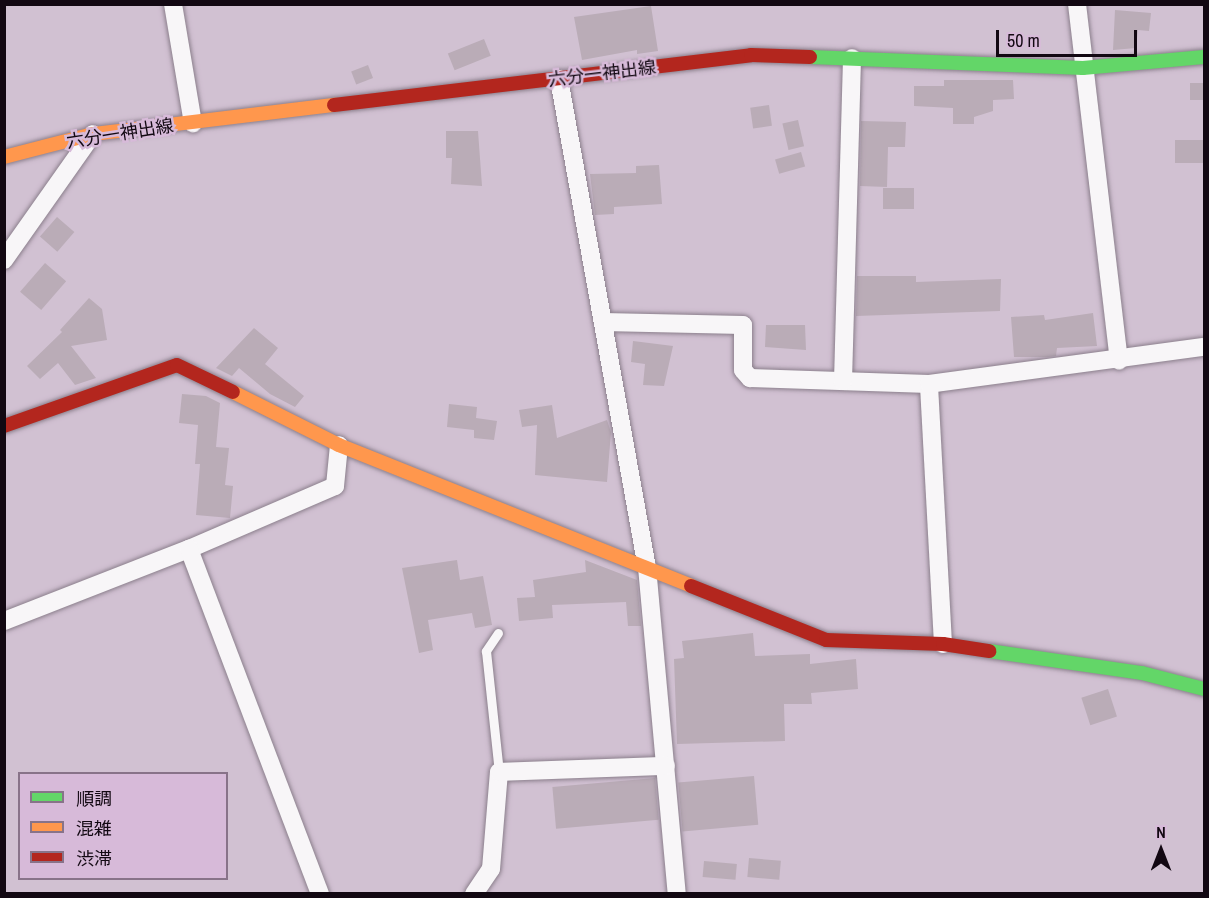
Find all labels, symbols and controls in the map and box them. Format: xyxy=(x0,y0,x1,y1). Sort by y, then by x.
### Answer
scale bar xyxy=(999,18,1140,56)
text: 50 m xyxy=(1007,28,1040,53)
street label: 六分一神出線 xyxy=(547,57,657,91)
street label: 六分一神出線 xyxy=(65,115,175,153)
legend xyxy=(18,772,228,880)
text: 順調 xyxy=(76,786,112,811)
text: 混雑 xyxy=(76,816,112,841)
north arrow xyxy=(1131,820,1191,880)
text: N xyxy=(1156,821,1166,843)
text: 渋滞 xyxy=(76,846,112,871)

